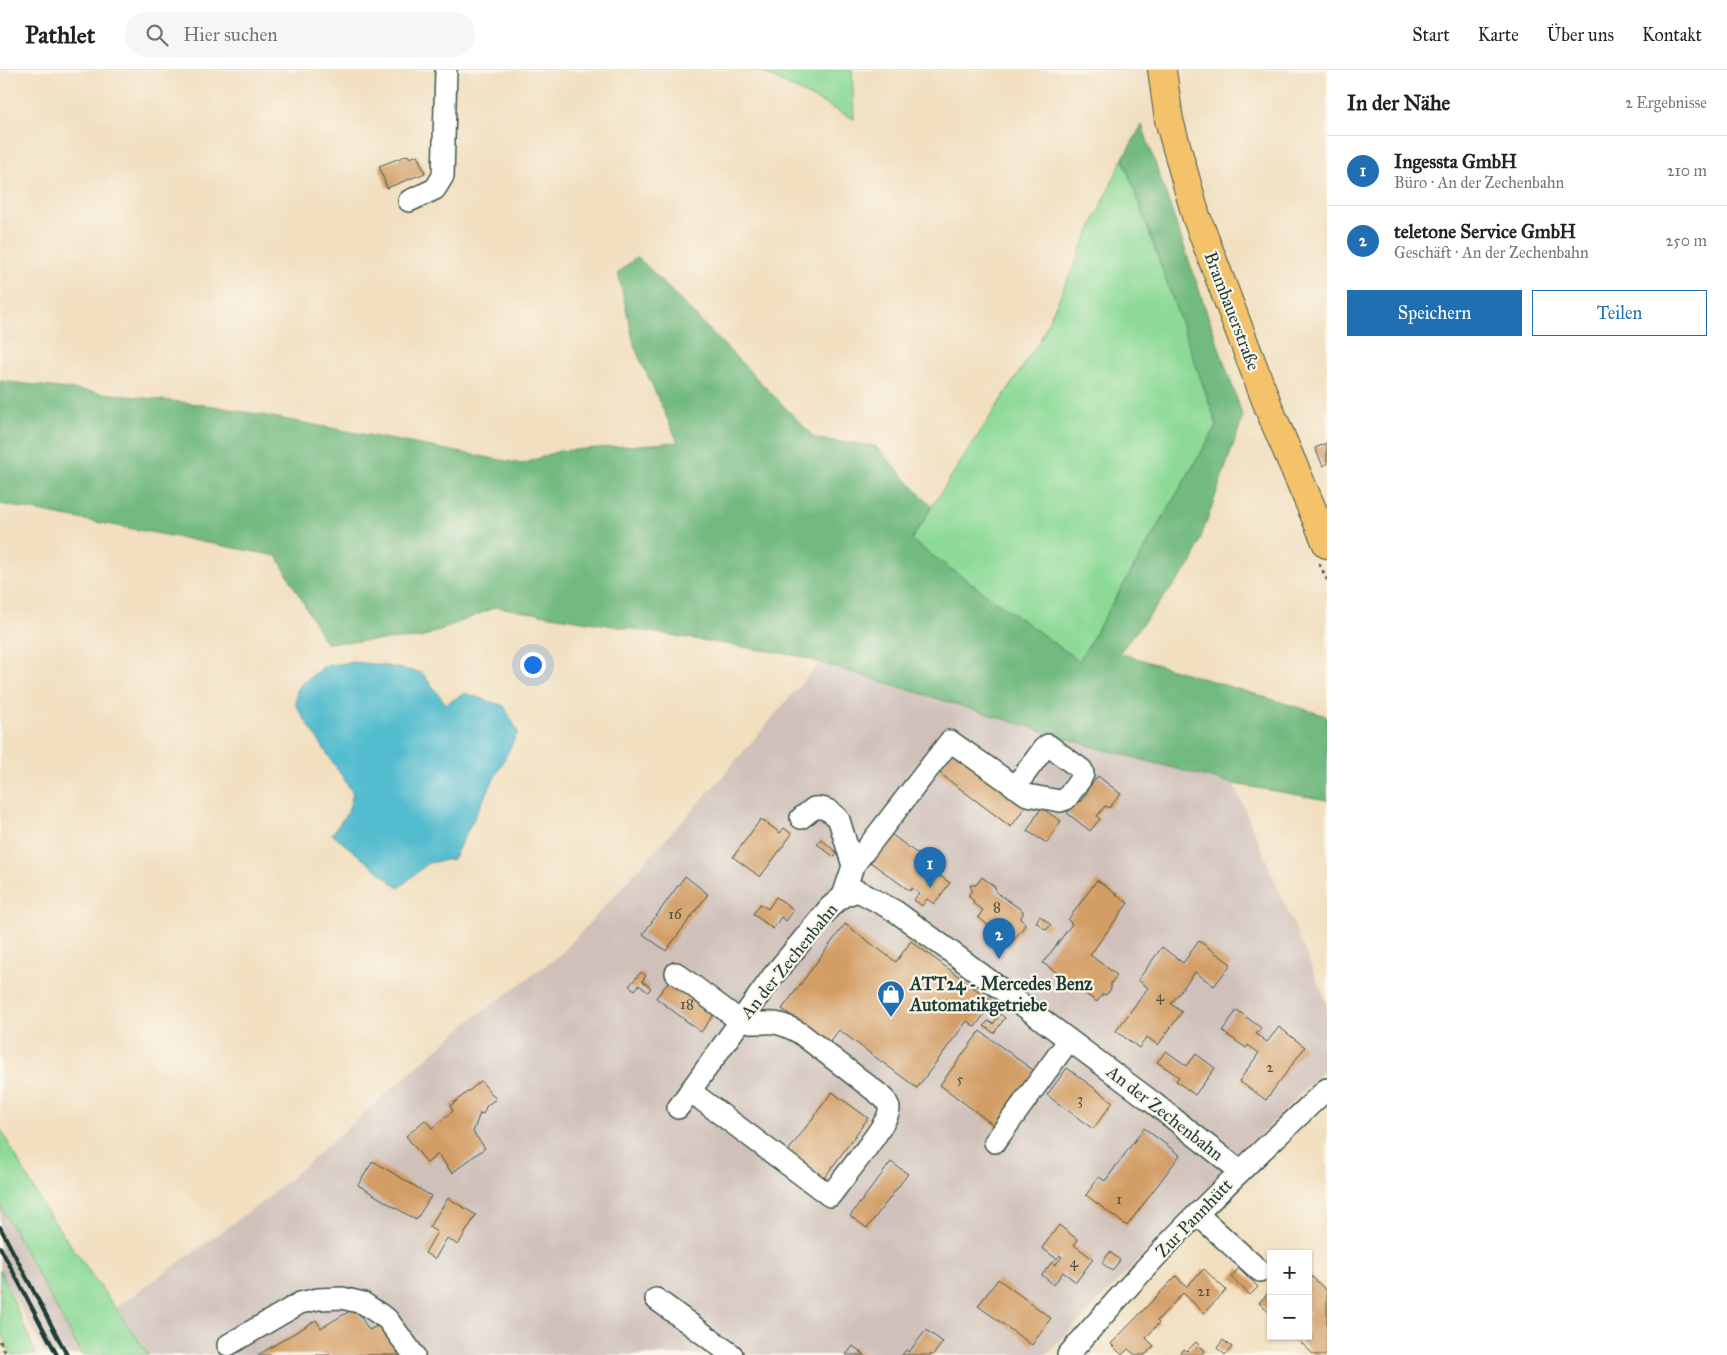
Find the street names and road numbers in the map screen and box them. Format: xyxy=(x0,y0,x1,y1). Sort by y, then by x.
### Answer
street label: Brambauerstraße xyxy=(1199,248,1265,374)
street label: An der Zechenbahn xyxy=(735,899,843,1024)
street label: An der Zechenbahn xyxy=(1101,1060,1228,1166)
street label: Zur Pannhütt xyxy=(1151,1174,1237,1262)

